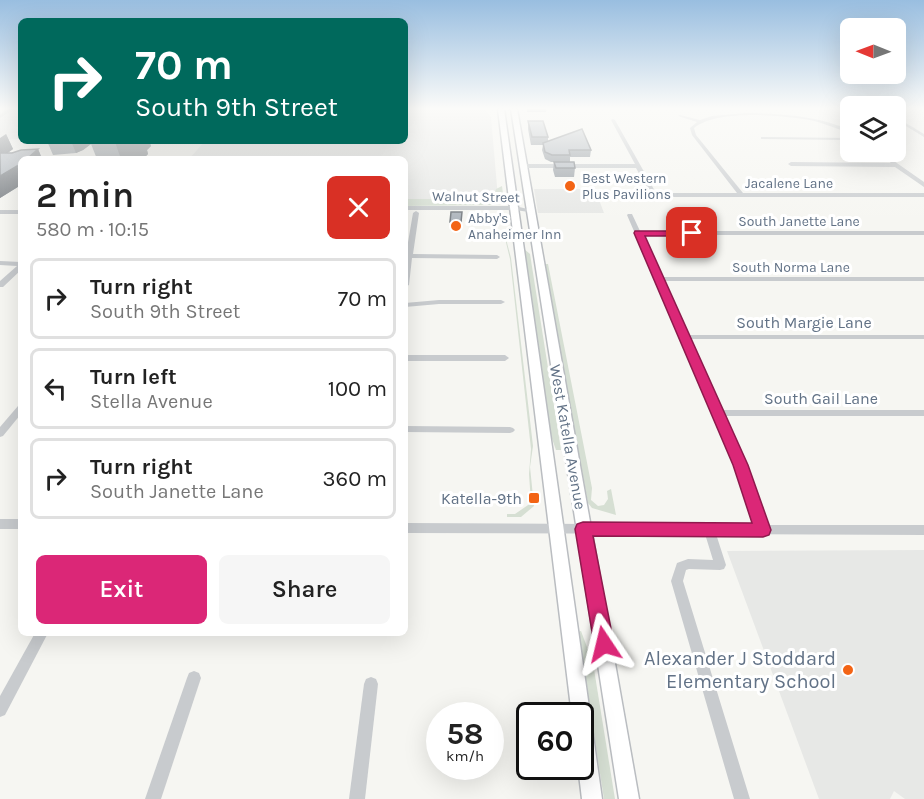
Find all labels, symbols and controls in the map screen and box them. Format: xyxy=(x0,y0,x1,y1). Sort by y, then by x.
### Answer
north arrow xyxy=(840,18,906,84)
map controls xyxy=(840,18,906,162)
text: 70 m xyxy=(135,40,233,90)
icon: right xyxy=(36,42,114,120)
text: South 9th Street xyxy=(135,91,338,123)
button: layers xyxy=(840,96,906,162)
place label: Best Western Plus Pavilions xyxy=(582,170,671,203)
text: 2 min xyxy=(36,174,134,216)
street label: Jacalene Lane xyxy=(745,175,833,192)
button: close xyxy=(327,176,390,239)
marker: Best Western Plus Pavilions xyxy=(563,179,577,193)
street label: Walnut Street xyxy=(432,188,520,206)
pin xyxy=(666,207,717,258)
place label: Abby's Anaheimer Inn xyxy=(468,210,562,243)
street label: South Janette Lane xyxy=(738,213,860,230)
icon: arrive xyxy=(675,216,708,249)
text: 580 m · 10:15 xyxy=(36,218,149,241)
marker: Abby's Anaheimer Inn xyxy=(449,219,463,233)
street label: South Norma Lane xyxy=(732,259,850,276)
text: Turn right xyxy=(90,274,193,300)
icon: right xyxy=(39,282,72,315)
text: 70 m xyxy=(338,286,387,312)
text: South 9th Street xyxy=(90,300,240,323)
street label: South Margie Lane xyxy=(736,313,872,332)
street label: West Katella Avenue xyxy=(546,363,590,511)
text: Turn left xyxy=(90,364,177,390)
icon: left xyxy=(39,372,72,405)
text: 100 m xyxy=(328,376,387,402)
street label: South Gail Lane xyxy=(764,389,878,408)
text: Stella Avenue xyxy=(90,390,213,413)
text: Turn right xyxy=(90,454,193,480)
icon: right xyxy=(39,462,72,495)
text: 360 m xyxy=(323,466,387,492)
text: South Janette Lane xyxy=(90,480,264,503)
place label: Katella-9th xyxy=(441,489,522,508)
marker: Katella-9th xyxy=(527,491,541,505)
button: Exit xyxy=(36,555,207,624)
button: Share xyxy=(219,555,390,624)
position arrow xyxy=(572,612,636,676)
place label: Alexander J Stoddard Elementary School xyxy=(644,647,836,693)
marker: Alexander J Stoddard Elementary School xyxy=(841,663,855,677)
speed limit sign: 60 xyxy=(516,702,594,780)
text: 58 xyxy=(447,716,483,752)
text: km/h xyxy=(446,747,484,765)

